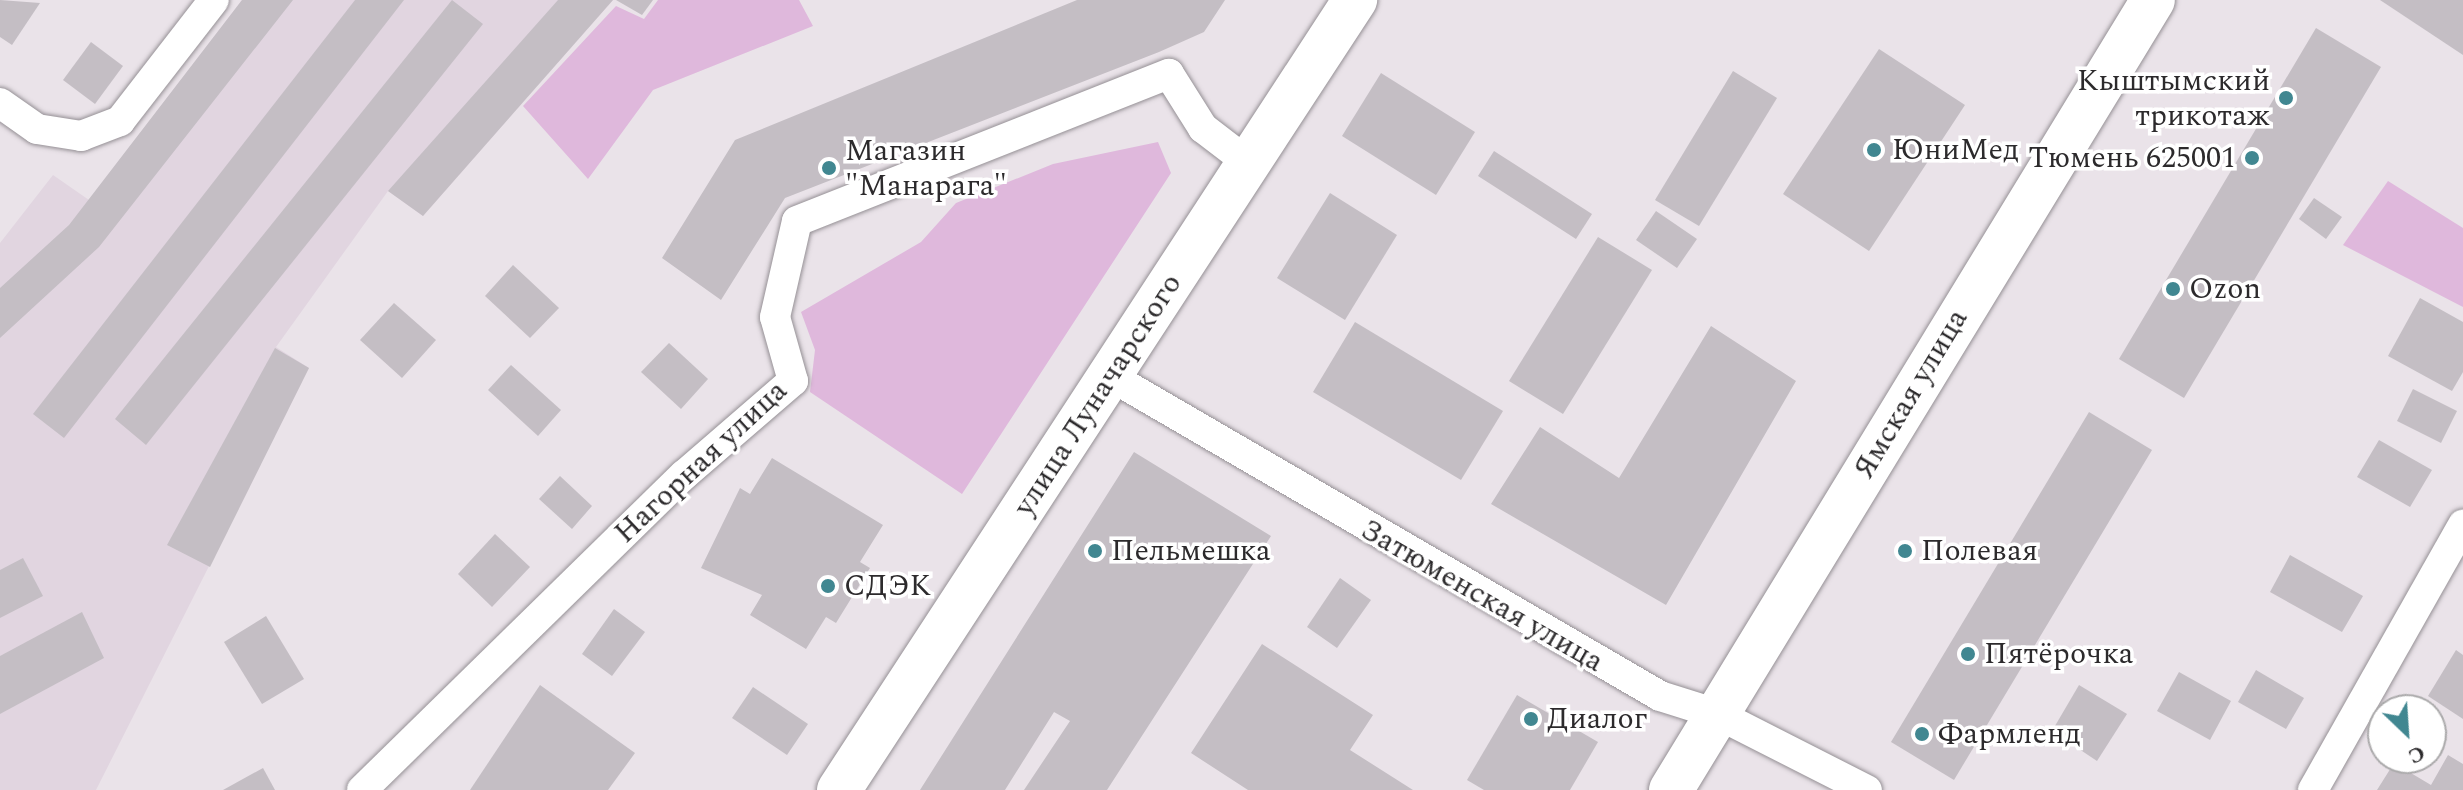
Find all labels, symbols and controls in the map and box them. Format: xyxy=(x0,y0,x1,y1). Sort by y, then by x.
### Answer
place label: Кыштымский трикотаж xyxy=(2077,63,2270,134)
marker: Кыштымский трикотаж xyxy=(2277,89,2295,107)
place label: ЮниМед xyxy=(1892,132,2019,168)
place label: Магазин "Манарага" xyxy=(845,133,1007,204)
marker: ЮниМед xyxy=(1863,139,1885,161)
place label: Тюмень 625001 xyxy=(2028,140,2236,176)
marker: Тюмень 625001 xyxy=(2243,149,2261,167)
marker: Магазин "Манарага" xyxy=(820,159,838,177)
street label: улица Луначарского xyxy=(1006,267,1190,523)
place label: Ozon xyxy=(2189,271,2261,307)
marker: Ozon xyxy=(2164,280,2182,298)
street label: Ямская улица xyxy=(1846,303,1976,485)
street label: Нагорная улица xyxy=(607,373,795,551)
street label: Затюменская улица xyxy=(1354,512,1610,680)
place label: Пельмешка xyxy=(1111,533,1271,569)
place label: Полевая xyxy=(1921,533,2038,569)
marker: Пельмешка xyxy=(1086,542,1104,560)
marker: Полевая xyxy=(1896,542,1914,560)
place label: СДЭК xyxy=(844,568,931,604)
marker: СДЭК xyxy=(819,577,837,595)
place label: Пятёрочка xyxy=(1984,636,2133,672)
marker: Пятёрочка xyxy=(1959,645,1977,663)
north arrow xyxy=(2367,694,2447,774)
place label: Диалог xyxy=(1547,701,1647,737)
marker: Диалог xyxy=(1522,710,1540,728)
place label: Фармленд xyxy=(1938,716,2081,752)
marker: Фармленд xyxy=(1913,725,1931,743)
text: С xyxy=(2402,736,2431,773)

